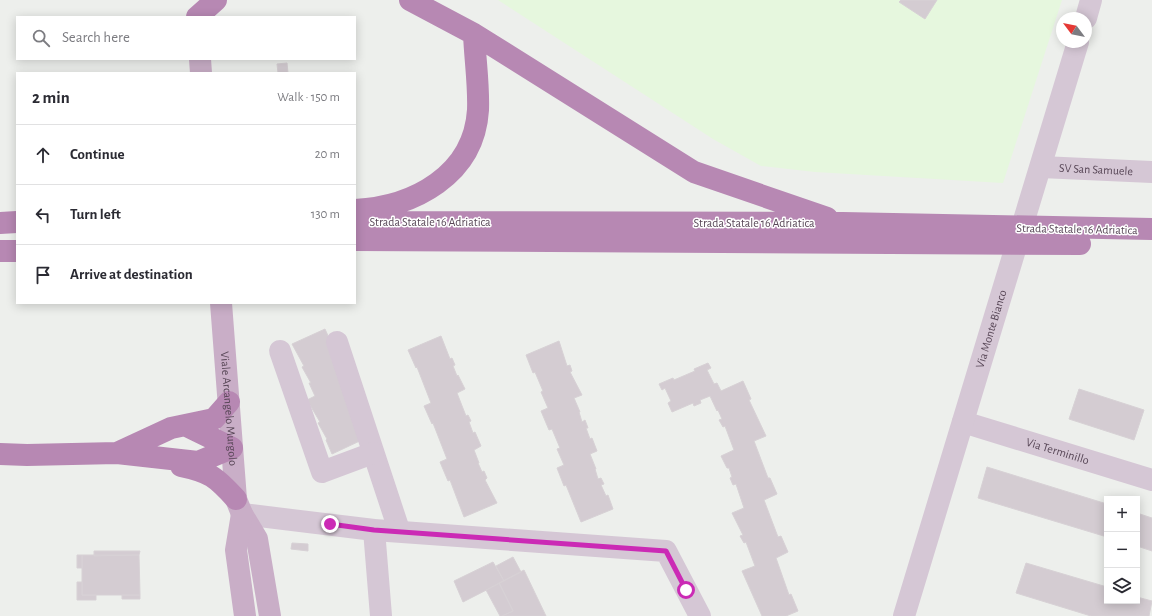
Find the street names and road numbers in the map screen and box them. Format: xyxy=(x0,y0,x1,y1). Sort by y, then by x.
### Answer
street label: SV San Samuele xyxy=(1059,162,1133,177)
street label: Strada Statale 16 Adriatica xyxy=(369,216,491,228)
street label: Strada Statale 16 Adriatica xyxy=(693,217,815,229)
street label: Strada Statale 16 Adriatica xyxy=(1016,222,1138,236)
street label: Via Monte Bianco xyxy=(974,288,1009,369)
street label: Viale Arcangelo Murgolo xyxy=(219,351,239,466)
street label: Via Terminillo xyxy=(1025,436,1091,466)

